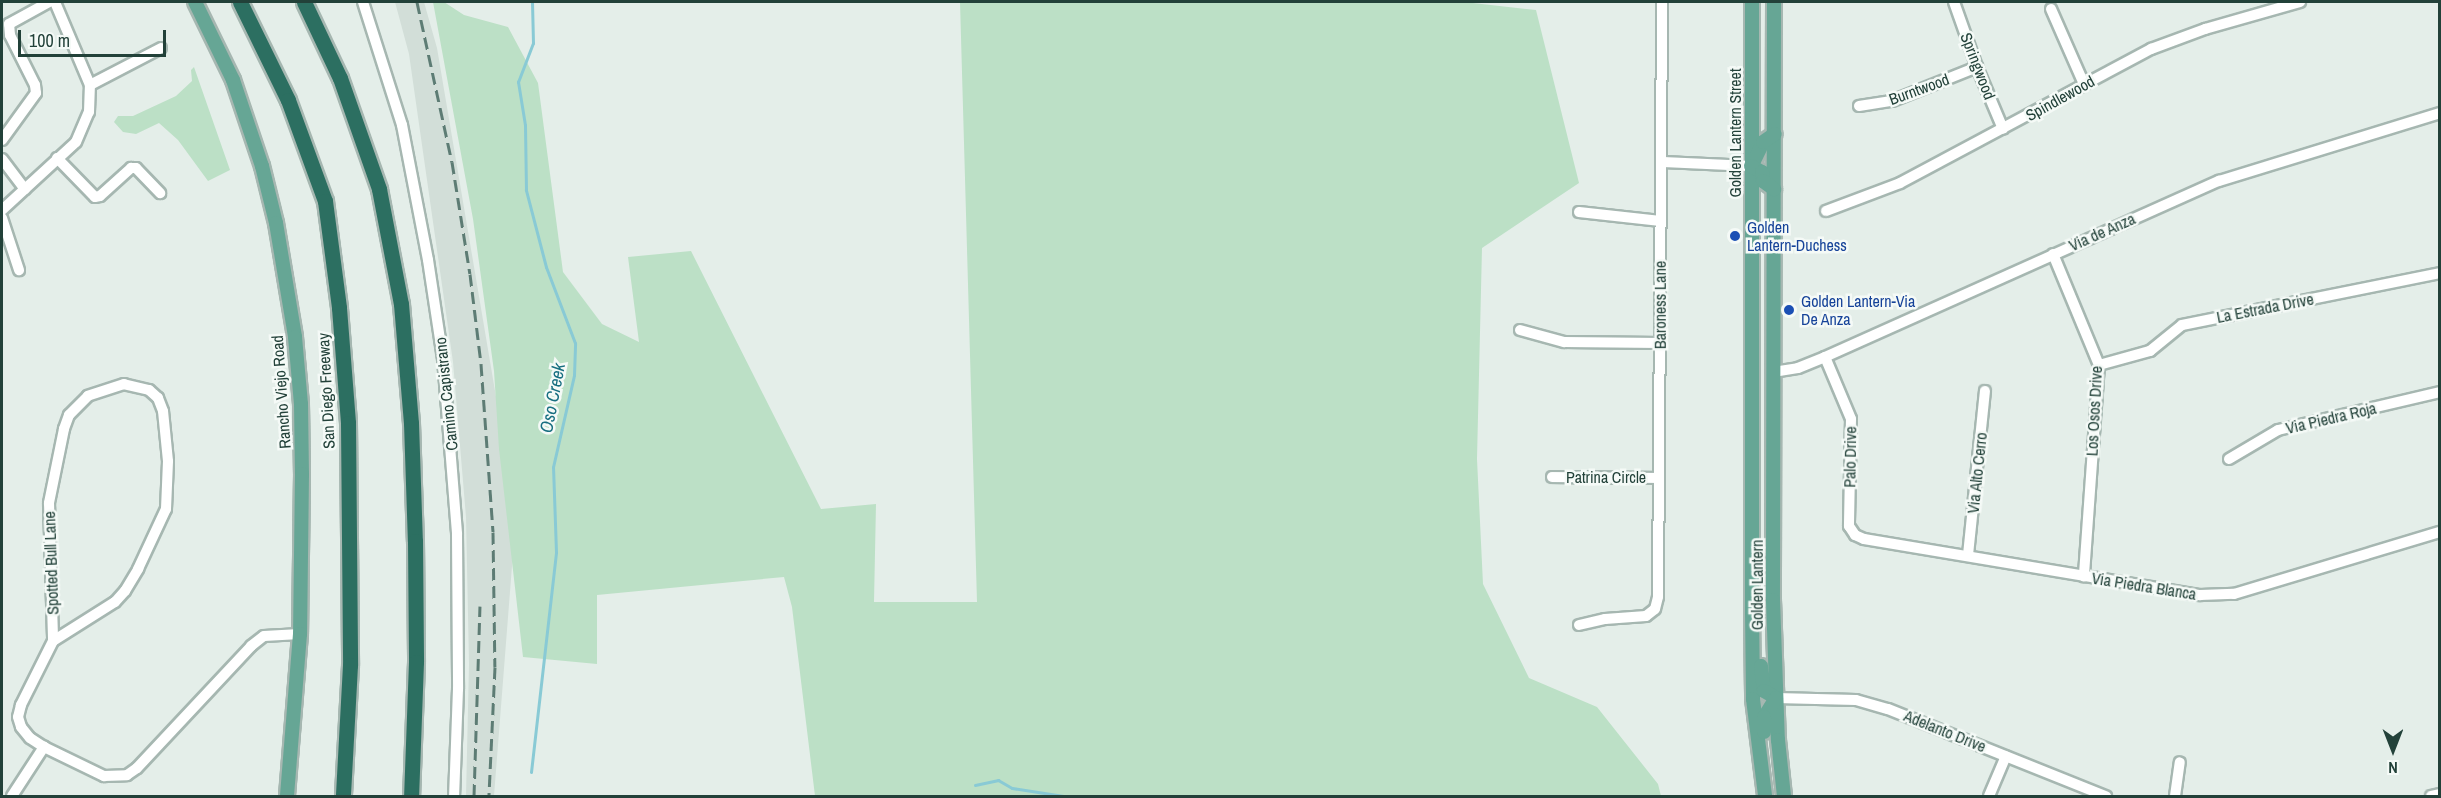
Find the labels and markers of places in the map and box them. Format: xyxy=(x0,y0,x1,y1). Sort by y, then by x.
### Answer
place label: Golden Lantern-Duchess xyxy=(1747,217,1847,255)
marker: Golden Lantern-Duchess xyxy=(1728,229,1742,243)
place label: Golden Lantern-Via De Anza xyxy=(1801,291,1915,329)
marker: Golden Lantern-Via De Anza xyxy=(1782,303,1796,317)

